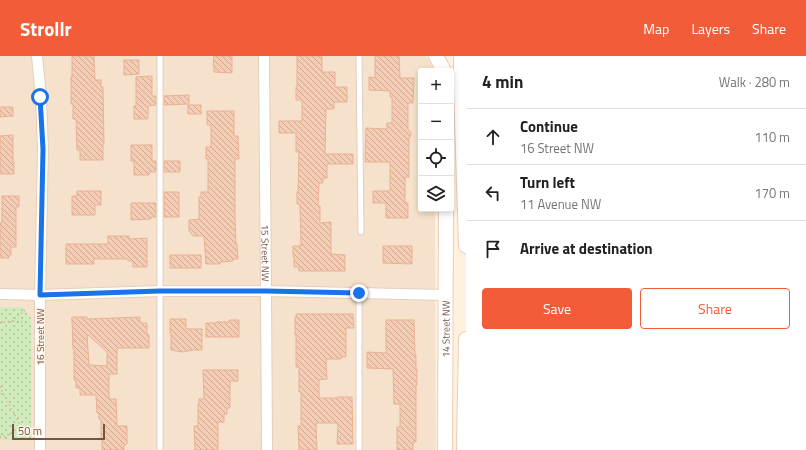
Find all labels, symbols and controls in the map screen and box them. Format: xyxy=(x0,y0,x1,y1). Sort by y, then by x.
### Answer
text: Strollr xyxy=(20,14,72,43)
text: Map xyxy=(643,18,669,39)
text: Layers xyxy=(691,18,730,39)
text: Share xyxy=(752,18,786,39)
map controls xyxy=(418,68,454,212)
button: + xyxy=(418,68,454,104)
text: 4 min xyxy=(482,69,523,95)
text: Walk · 280 m xyxy=(719,72,790,92)
route start xyxy=(31,88,49,106)
button: − xyxy=(418,104,454,140)
text: Continue xyxy=(520,115,578,138)
icon: ahead xyxy=(482,126,504,148)
text: 110 m xyxy=(754,127,790,147)
text: 16 Street NW xyxy=(520,138,594,158)
button: locate xyxy=(418,140,454,176)
text: Turn left xyxy=(520,171,575,194)
button: layers xyxy=(418,176,454,212)
icon: left xyxy=(482,182,504,204)
text: 170 m xyxy=(754,183,790,203)
text: 11 Avenue NW xyxy=(520,194,601,214)
street label: 15 Street NW xyxy=(258,224,273,282)
text: Arrive at destination xyxy=(520,237,653,260)
icon: arrive xyxy=(482,238,504,260)
route end xyxy=(350,284,368,302)
button: Save xyxy=(482,288,632,329)
button: Share xyxy=(640,288,790,329)
street label: 14 Street NW xyxy=(438,300,453,358)
street label: 16 Street NW xyxy=(33,308,48,366)
scale bar xyxy=(12,422,105,441)
text: 50 m xyxy=(18,423,42,439)

